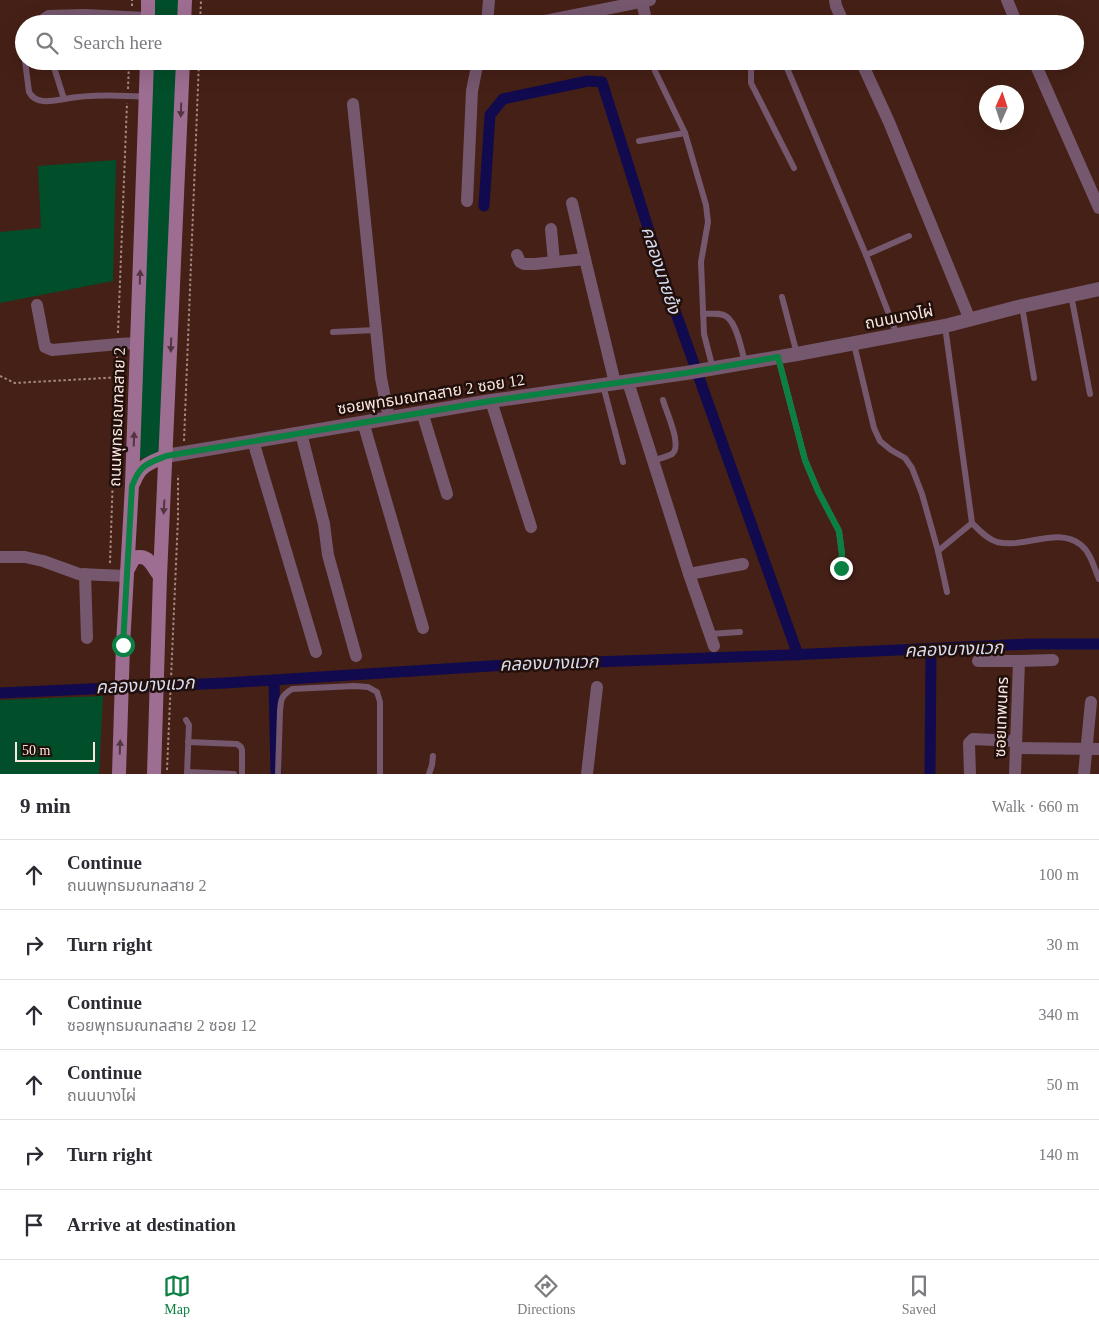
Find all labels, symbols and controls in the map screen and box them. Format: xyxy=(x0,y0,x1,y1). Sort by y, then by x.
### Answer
search box xyxy=(15,15,1084,70)
icon: search xyxy=(33,29,61,57)
text: Search here xyxy=(73,32,162,53)
north arrow xyxy=(979,85,1024,130)
one-way arrow xyxy=(176,102,184,118)
water label: คลองนายย้ง xyxy=(637,224,685,317)
one-way arrow xyxy=(136,269,144,285)
street label: ถนนบางไผ่ xyxy=(863,302,935,332)
one-way arrow xyxy=(166,337,174,353)
street label: ถนนพุทธมณฑลสาย 2 xyxy=(106,347,129,487)
street label: ซอยพุทธมณฑลสาย 2 ซอย 12 xyxy=(336,371,526,418)
one-way arrow xyxy=(130,431,138,447)
one-way arrow xyxy=(159,499,167,515)
route end xyxy=(830,557,853,580)
route start xyxy=(112,634,135,657)
water label: คลองบางแวก xyxy=(904,637,1005,661)
water label: คลองบางแวก xyxy=(499,651,600,675)
water label: คลองบางแวก xyxy=(95,672,196,698)
street label: ซอยเทพนคร xyxy=(991,676,1011,758)
scale bar xyxy=(15,739,95,762)
one-way arrow xyxy=(116,739,124,755)
text: 50 m xyxy=(22,743,50,758)
text: 9 min xyxy=(20,794,71,818)
text: Walk · 660 m xyxy=(992,798,1079,815)
text: Continue xyxy=(67,852,142,873)
icon: ahead xyxy=(20,861,48,889)
text: 100 m xyxy=(1039,866,1079,883)
text: ถนนพุทธมณฑลสาย 2 xyxy=(67,877,207,894)
icon: right xyxy=(20,931,48,959)
text: Turn right xyxy=(67,934,152,955)
text: 30 m xyxy=(1047,936,1079,953)
text: Continue xyxy=(67,992,142,1013)
icon: ahead xyxy=(20,1001,48,1029)
text: 340 m xyxy=(1039,1006,1079,1023)
text: ซอยพุทธมณฑลสาย 2 ซอย 12 xyxy=(67,1017,256,1034)
text: Continue xyxy=(67,1062,142,1083)
icon: ahead xyxy=(20,1071,48,1099)
text: 50 m xyxy=(1047,1076,1079,1093)
text: ถนนบางไผ่ xyxy=(67,1087,136,1104)
icon: right xyxy=(20,1141,48,1169)
text: Turn right xyxy=(67,1144,152,1165)
text: 140 m xyxy=(1039,1146,1079,1163)
icon: arrive xyxy=(20,1211,48,1239)
text: Arrive at destination xyxy=(67,1214,236,1235)
tab: Map xyxy=(163,1272,191,1318)
tab: Directions xyxy=(517,1272,576,1318)
tab: Saved xyxy=(902,1272,936,1318)

